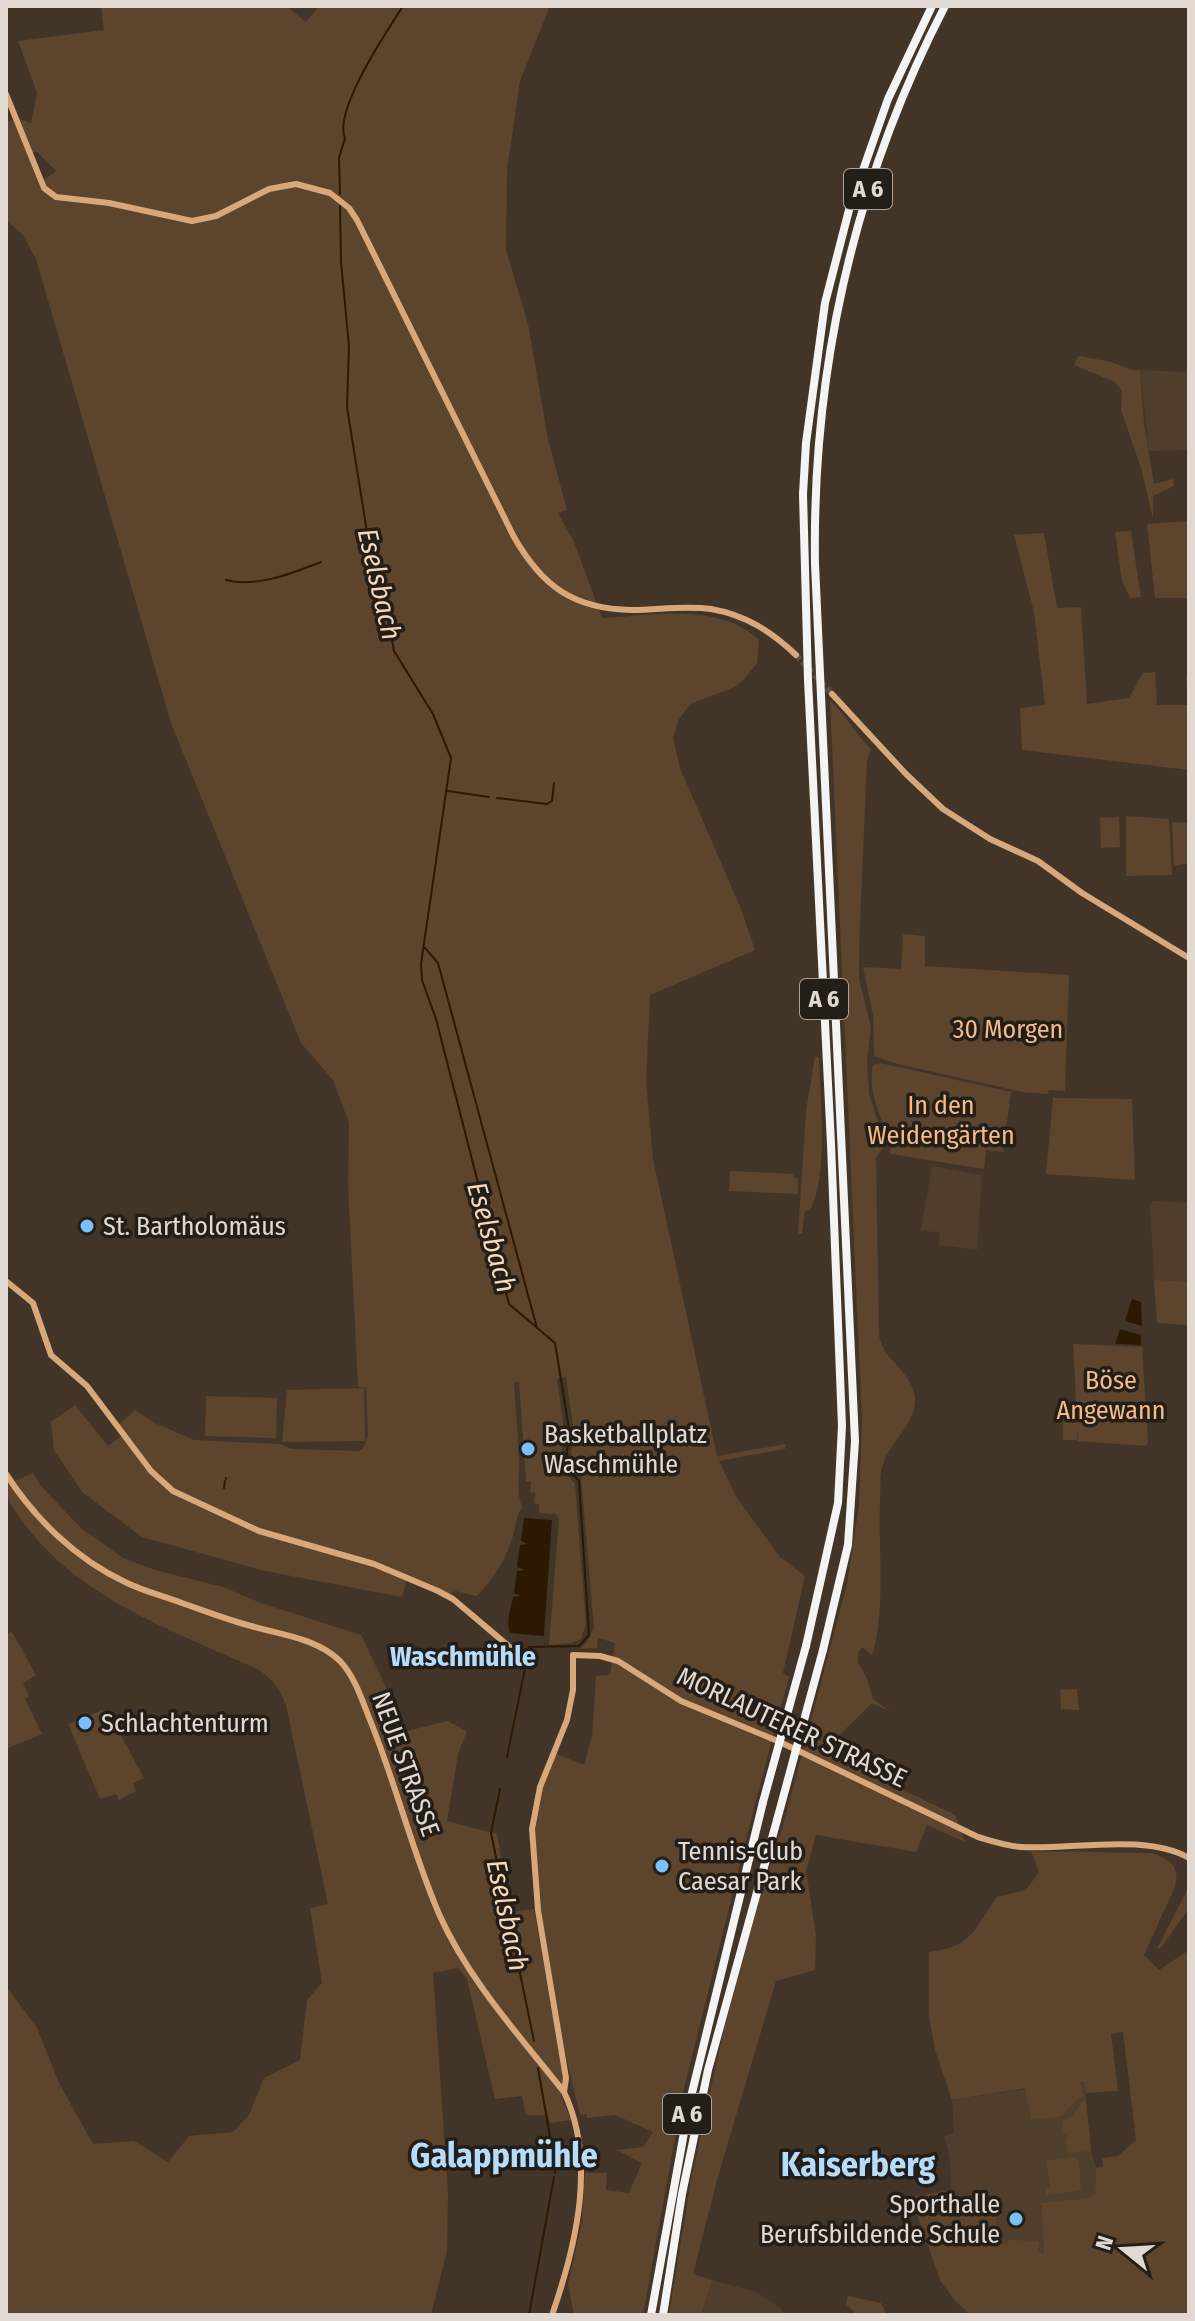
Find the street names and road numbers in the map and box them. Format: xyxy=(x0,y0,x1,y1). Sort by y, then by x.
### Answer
road number: A 6 xyxy=(844,169,892,209)
road number: A 6 xyxy=(800,979,848,1019)
street label: MORLAUTERER STRASSE xyxy=(672,1661,912,1794)
street label: NEUE STRASSE xyxy=(365,1688,446,1841)
road number: A 6 xyxy=(663,2094,711,2134)

